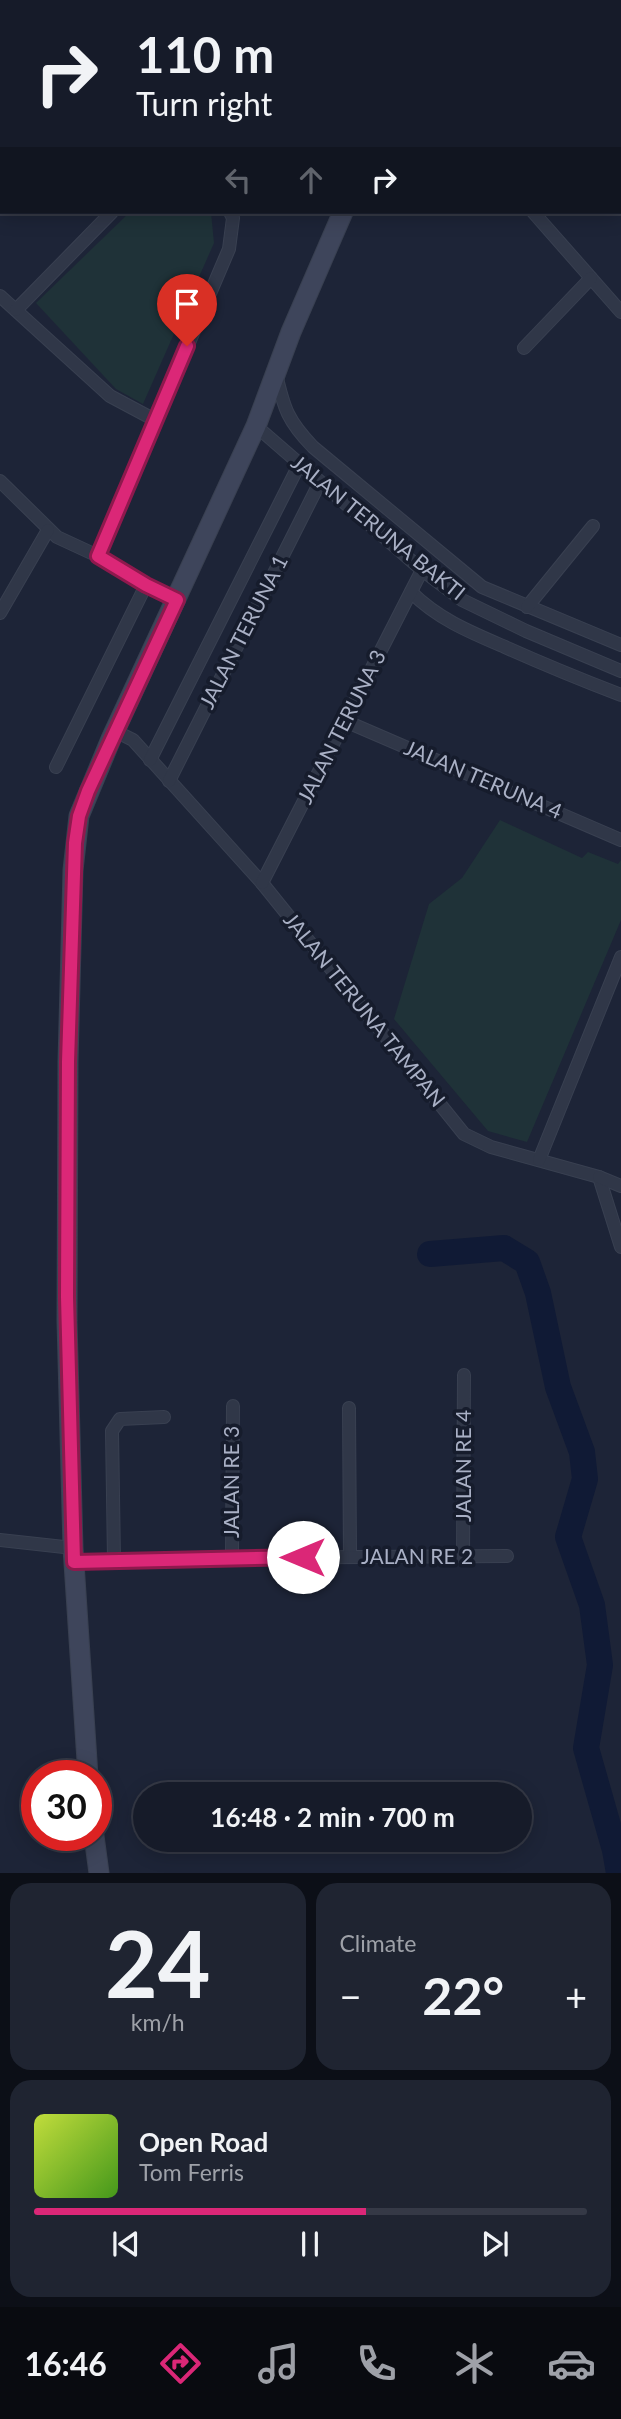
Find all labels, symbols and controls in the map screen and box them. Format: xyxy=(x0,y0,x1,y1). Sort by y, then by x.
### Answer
text: 110 m xyxy=(136,25,274,83)
icon: right xyxy=(21,28,112,119)
text: Turn right xyxy=(136,84,272,123)
icon: left xyxy=(219,161,257,199)
icon: ahead xyxy=(292,161,330,199)
icon: right xyxy=(365,161,403,199)
pin xyxy=(157,274,217,346)
icon: arrive xyxy=(168,285,206,323)
street label: JALAN TERUNA BAKTI xyxy=(287,449,471,605)
street label: JALAN TERUNA 1 xyxy=(193,550,292,712)
street label: JALAN TERUNA 3 xyxy=(291,645,390,807)
street label: JALAN TERUNA 4 xyxy=(401,734,566,823)
street label: JALAN TERUNA TAMPAN xyxy=(279,907,451,1111)
street label: JALAN RE 4 xyxy=(450,1410,475,1522)
street label: JALAN RE 3 xyxy=(218,1426,243,1538)
position arrow xyxy=(266,1520,340,1594)
street label: JALAN RE 2 xyxy=(361,1543,473,1568)
speed limit sign: 30 xyxy=(21,1760,112,1851)
text: 16:48 · 2 min · 700 m xyxy=(210,1801,455,1833)
text: 24 xyxy=(105,1908,211,2017)
text: Climate xyxy=(340,1929,416,1957)
text: 22° xyxy=(422,1964,504,2026)
text: − xyxy=(340,1973,362,2019)
text: + xyxy=(565,1973,587,2019)
text: km/h xyxy=(131,2008,185,2036)
text: Open Road xyxy=(139,2126,268,2158)
text: Tom Ferris xyxy=(139,2158,244,2186)
icon: previous xyxy=(107,2225,145,2263)
icon: pause xyxy=(291,2225,329,2263)
icon: next xyxy=(476,2225,514,2263)
icon: directions xyxy=(156,2339,205,2388)
icon: music xyxy=(254,2339,303,2388)
icon: phone xyxy=(352,2339,401,2388)
icon: climate xyxy=(450,2339,499,2388)
icon: car xyxy=(547,2339,596,2388)
text: 16:46 xyxy=(24,2344,107,2383)

